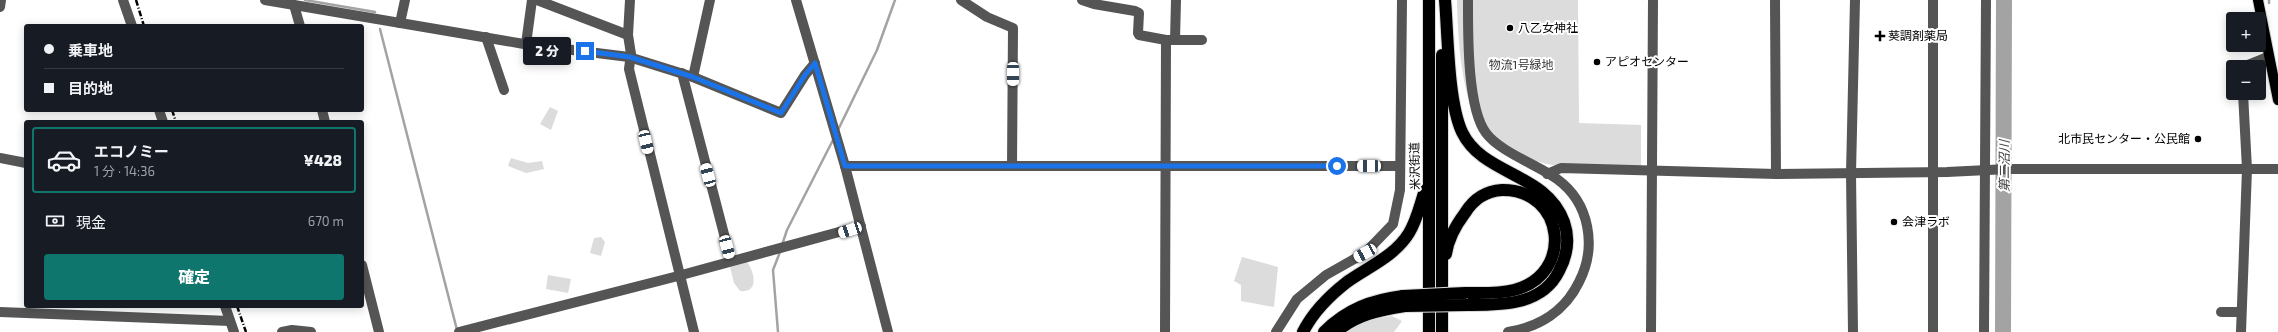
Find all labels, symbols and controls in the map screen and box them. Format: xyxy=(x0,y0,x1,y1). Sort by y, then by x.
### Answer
map controls xyxy=(2226,12,2266,100)
button: + xyxy=(2226,12,2266,52)
place label: 八乙女神社 xyxy=(1518,20,1578,34)
marker: 八乙女神社 xyxy=(1505,23,1515,33)
place label: 葵調剤薬局 xyxy=(1888,28,1948,42)
marker: 葵調剤薬局 xyxy=(1875,31,1885,41)
callout: 2 分 xyxy=(523,37,571,65)
text: 乗車地 xyxy=(68,41,113,59)
route end xyxy=(576,42,594,60)
text: 2 分 xyxy=(535,43,559,59)
place label: アピオセンター xyxy=(1605,54,1689,68)
park label: 物流1号緑地 xyxy=(1489,57,1553,71)
marker: アピオセンター xyxy=(1592,57,1602,67)
button: − xyxy=(2226,60,2266,100)
car xyxy=(1007,62,1019,86)
text: 目的地 xyxy=(68,79,113,97)
car xyxy=(637,129,655,155)
place label: 北市民センター・公民館 xyxy=(2058,131,2190,145)
marker: 北市民センター・公民館 xyxy=(2193,134,2203,144)
water label: 第二沼川 xyxy=(1996,138,2012,192)
icon: car xyxy=(46,142,82,178)
text: エコノミー xyxy=(94,142,169,160)
street label: 米沢街道 xyxy=(1407,142,1421,190)
text: ¥428 xyxy=(304,151,342,169)
route start xyxy=(1328,157,1346,175)
car xyxy=(1357,160,1381,172)
car xyxy=(699,162,717,188)
text: 1 分 · 14:36 xyxy=(94,163,155,179)
icon: cash xyxy=(44,210,66,232)
text: 現金 xyxy=(76,213,106,231)
text: 670 m xyxy=(308,213,344,229)
place label: 会津ラボ xyxy=(1902,214,1950,228)
marker: 会津ラボ xyxy=(1889,217,1899,227)
car xyxy=(837,221,863,239)
car xyxy=(718,234,736,260)
car xyxy=(1352,242,1378,264)
button: 確定 xyxy=(44,254,344,300)

